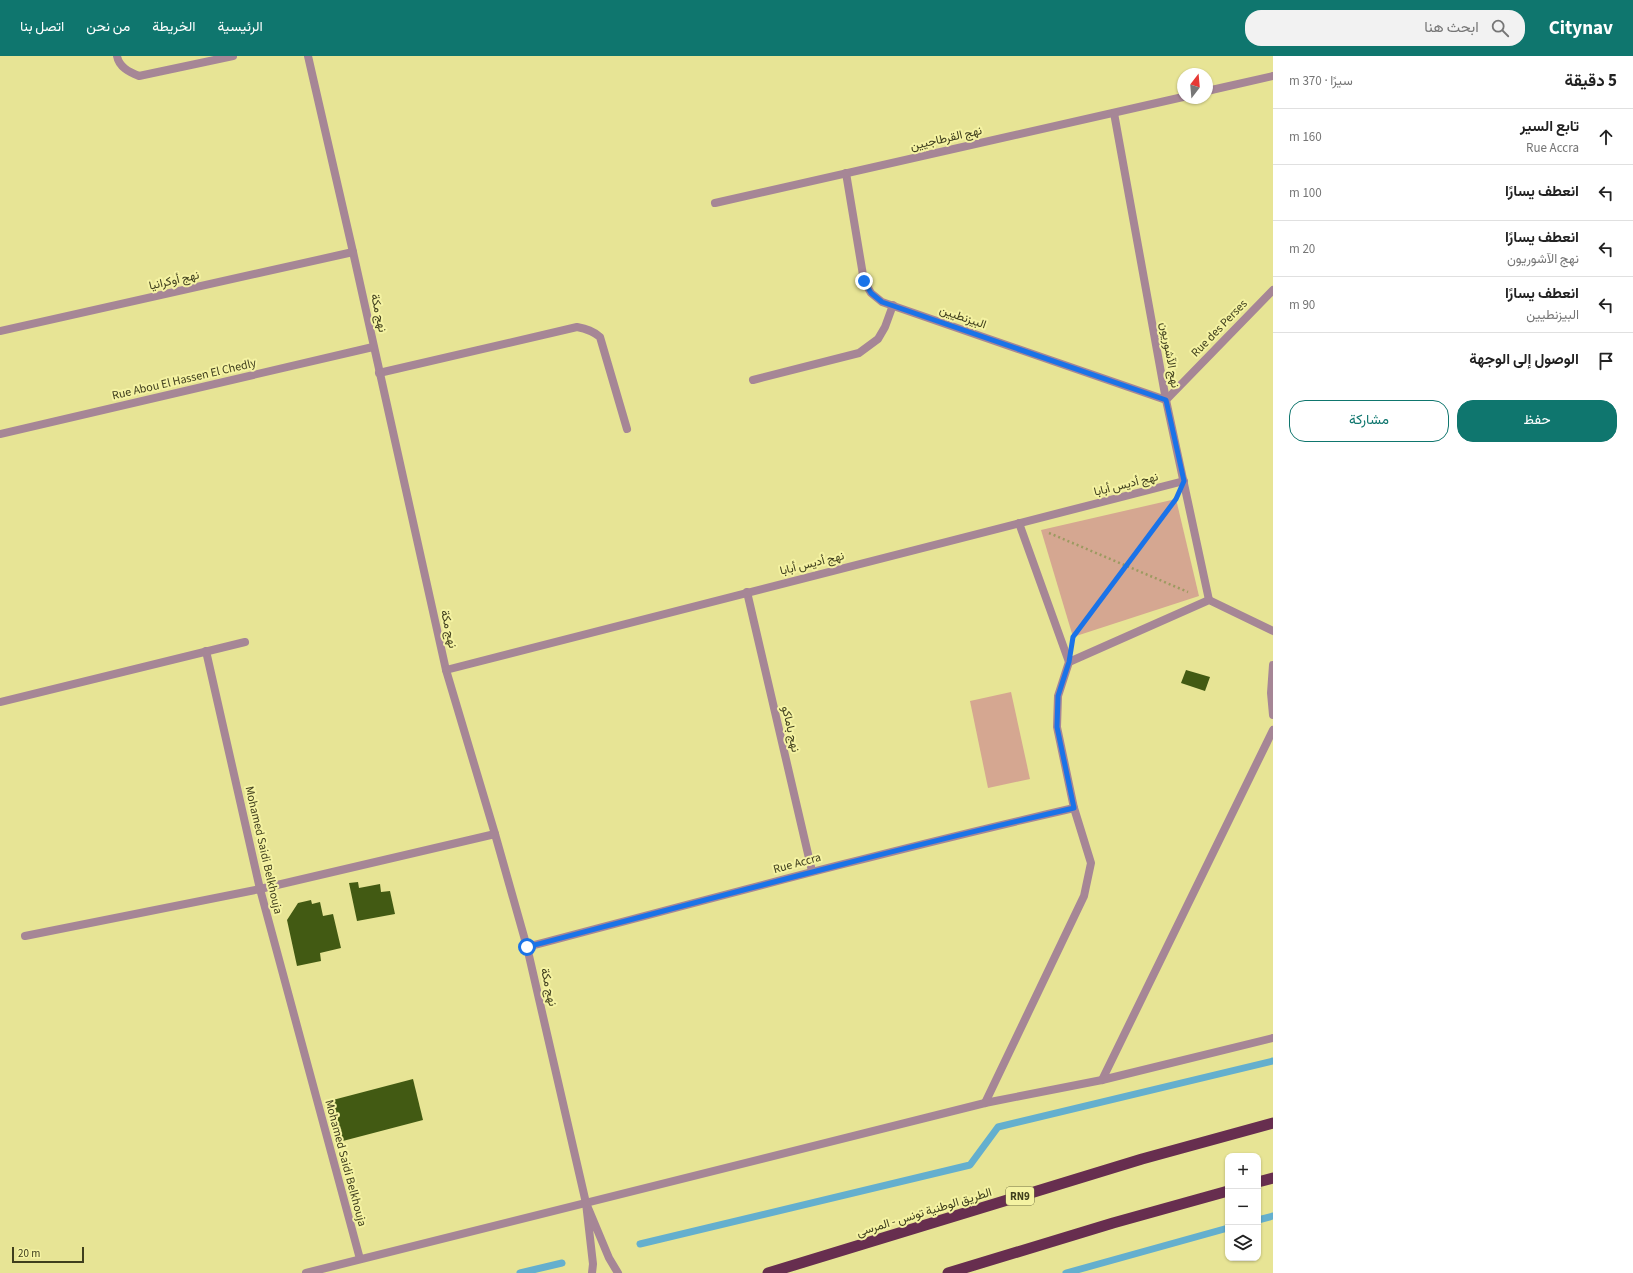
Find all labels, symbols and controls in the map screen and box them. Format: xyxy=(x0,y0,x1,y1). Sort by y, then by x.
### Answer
search box xyxy=(1245,10,1525,46)
text: Citynav xyxy=(1549,15,1613,42)
text: اتصل بنا xyxy=(20,17,64,37)
text: من نحن xyxy=(86,17,130,37)
text: الخريطة xyxy=(152,17,196,37)
text: الرئيسية xyxy=(218,17,263,37)
text: ابحث هنا xyxy=(1424,17,1479,38)
icon: search xyxy=(1489,17,1511,39)
north arrow xyxy=(1177,68,1213,104)
text: 5 دقيقة xyxy=(1565,69,1617,93)
text: سيرًا · 370 m xyxy=(1289,72,1353,90)
text: تابع السير xyxy=(1520,116,1579,137)
street label: نهج القرطاجيين xyxy=(909,122,984,155)
icon: ahead xyxy=(1595,126,1617,148)
text: 160 m xyxy=(1289,128,1322,146)
text: Rue Accra xyxy=(1526,139,1579,157)
text: انعطف يسارًا xyxy=(1505,181,1579,202)
icon: left xyxy=(1595,182,1617,204)
text: 100 m xyxy=(1289,184,1322,202)
text: انعطف يسارًا xyxy=(1505,227,1579,248)
icon: left xyxy=(1595,238,1617,260)
text: 20 m xyxy=(1289,240,1315,258)
text: نهج الآشوريون xyxy=(1507,250,1579,268)
street label: نهج أوكرانيا xyxy=(147,266,201,295)
route end xyxy=(855,272,873,290)
text: انعطف يسارًا xyxy=(1505,283,1579,304)
street label: نهج مكة xyxy=(366,292,391,334)
icon: left xyxy=(1595,294,1617,316)
street label: Rue des Perses xyxy=(1187,296,1251,361)
text: 90 m xyxy=(1289,296,1315,314)
street label: البيزنطيين xyxy=(937,302,989,333)
text: البيزنطيين xyxy=(1526,306,1579,324)
street label: نهج الآشوريون xyxy=(1155,321,1184,389)
text: الوصول إلى الوجهة xyxy=(1469,349,1579,370)
icon: arrive xyxy=(1595,350,1617,372)
street label: Rue Abou El Hassen El Chedly xyxy=(110,355,258,404)
button: مشاركة xyxy=(1289,400,1449,442)
button: حفظ xyxy=(1457,400,1617,442)
street label: نهج أديس أبابا xyxy=(1092,468,1160,501)
street label: نهج أديس أبابا xyxy=(778,547,846,580)
street label: نهج مكة xyxy=(436,608,461,650)
street label: نهج باماكو xyxy=(777,704,804,754)
street label: Mohamed Saidi Belkhouja xyxy=(241,784,287,916)
street label: Rue Accra xyxy=(771,849,823,878)
route start xyxy=(518,938,536,956)
street label: نهج مكة xyxy=(536,966,561,1008)
street label: Mohamed Saidi Belkhouja xyxy=(320,1098,371,1228)
map controls xyxy=(1225,1153,1261,1261)
button: + xyxy=(1225,1153,1261,1189)
street label: الطريق الوطنية تونس - المرسى xyxy=(854,1184,994,1241)
road number: RN9 xyxy=(1006,1187,1034,1205)
button: − xyxy=(1225,1189,1261,1225)
button: layers xyxy=(1225,1225,1261,1261)
scale bar xyxy=(12,1245,84,1264)
text: 20 m xyxy=(18,1246,40,1261)

